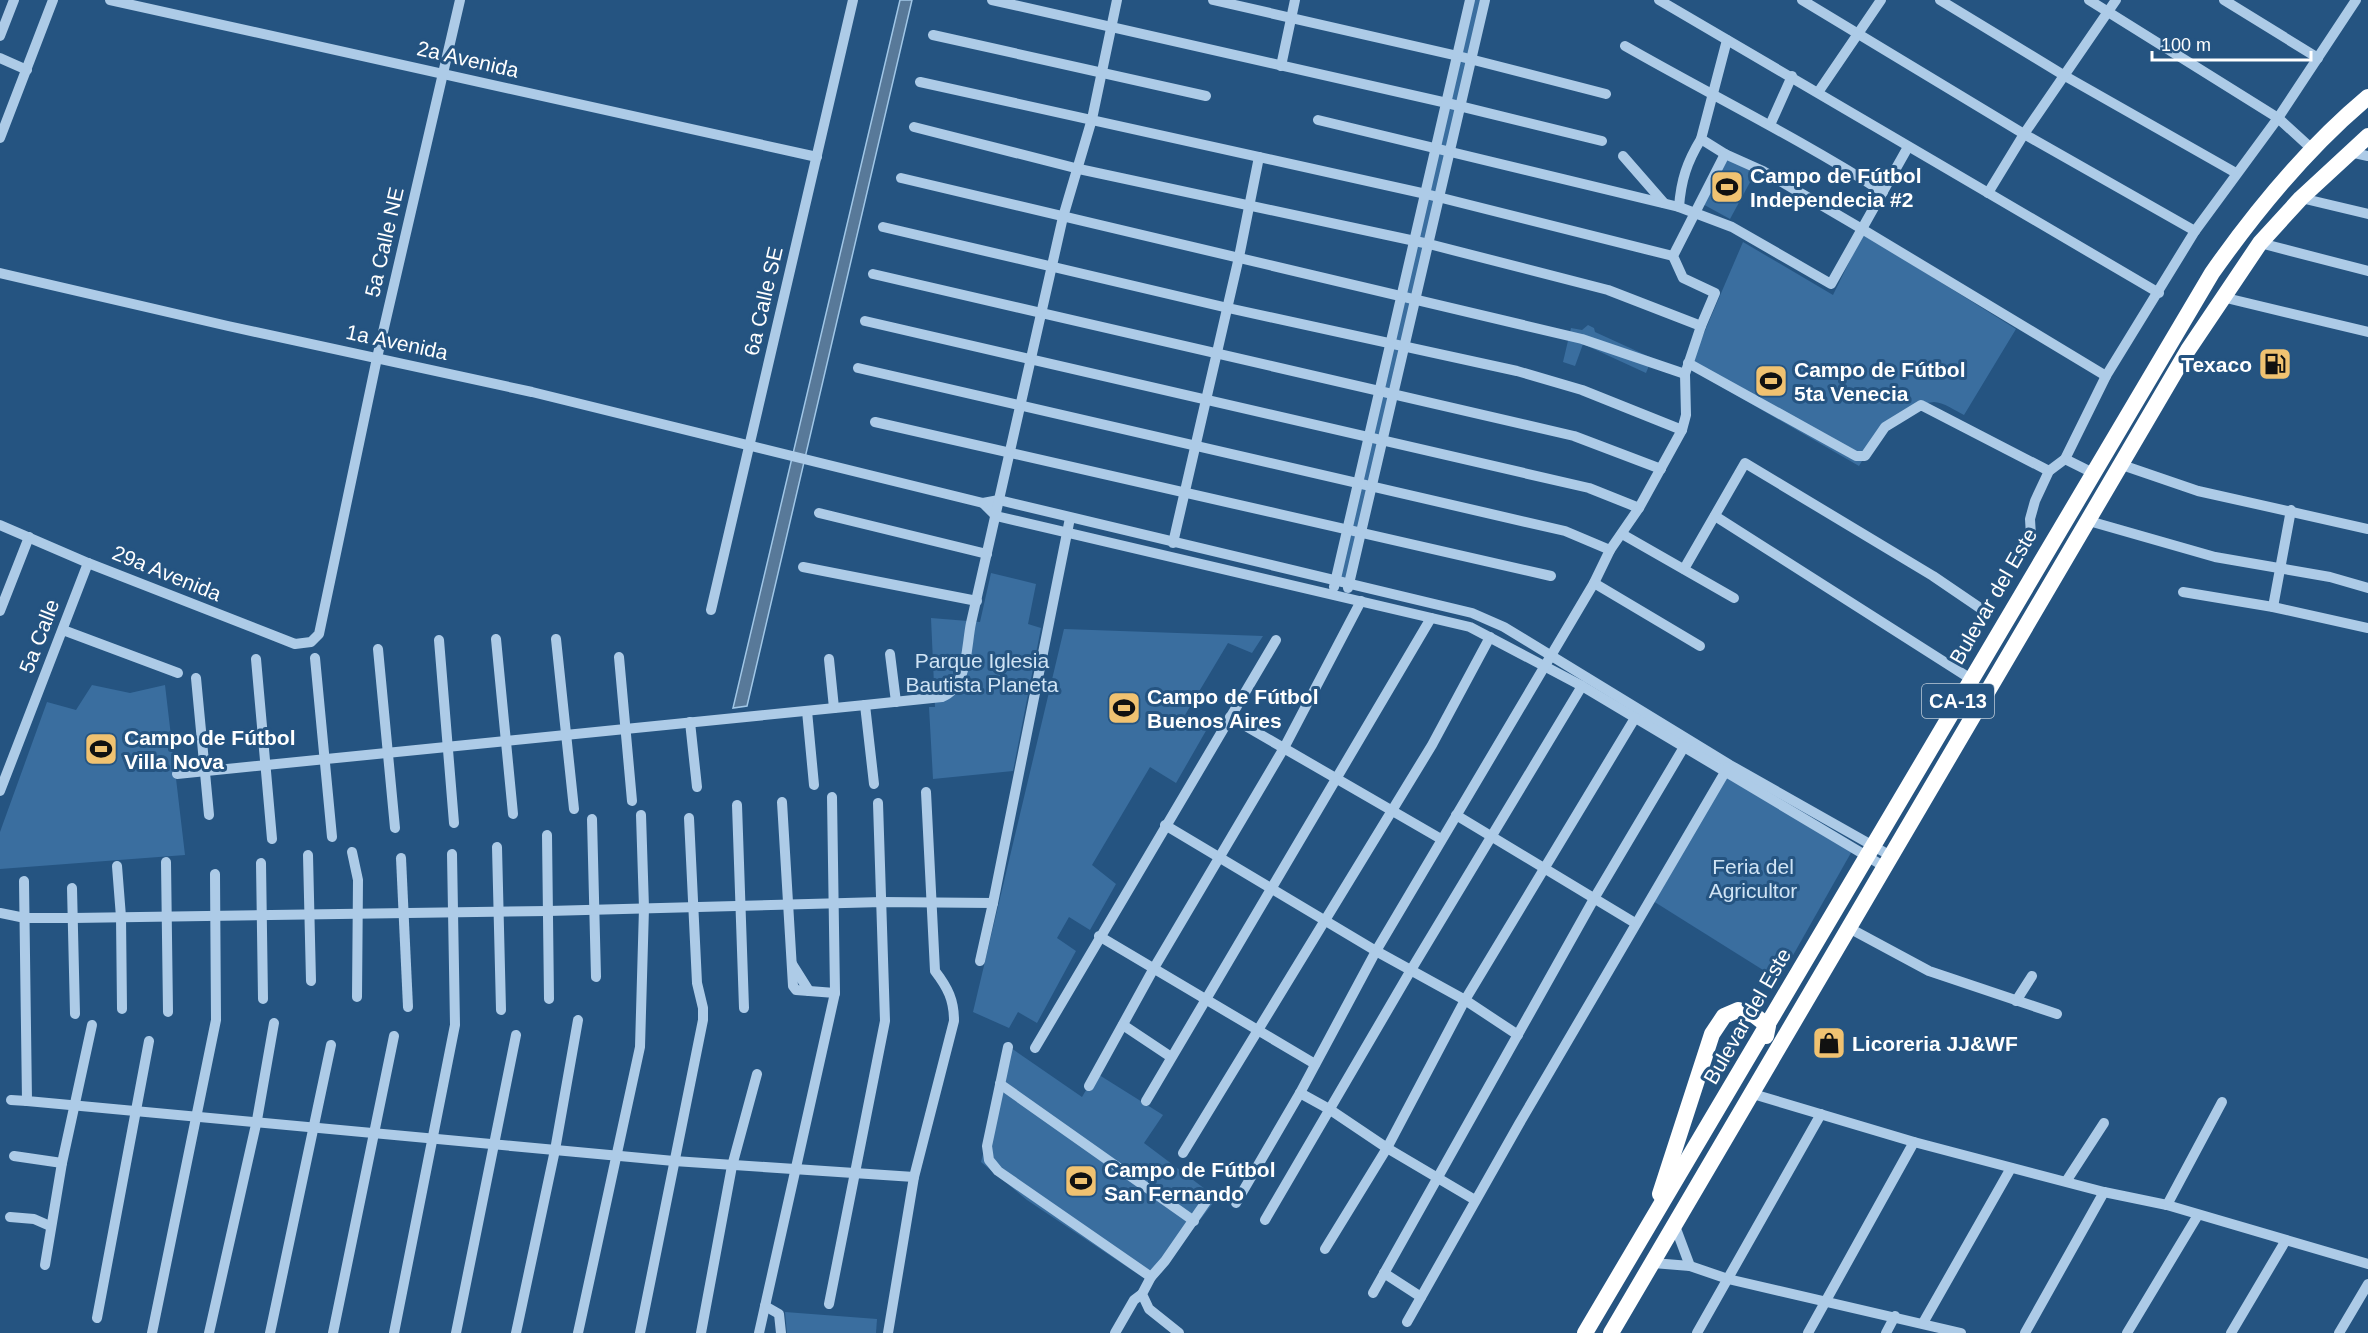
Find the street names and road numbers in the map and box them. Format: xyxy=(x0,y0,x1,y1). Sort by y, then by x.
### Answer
street label: 2a Avenida xyxy=(415,36,521,82)
street label: 5a Calle NE xyxy=(360,185,408,299)
street label: 6a Calle SE xyxy=(739,244,787,358)
street label: 1a Avenida xyxy=(344,320,450,364)
street label: Bulevar del Este xyxy=(1945,524,2041,668)
street label: 29a Avenida xyxy=(109,541,225,605)
street label: 5a Calle xyxy=(14,596,64,676)
road number: CA-13 xyxy=(1922,684,1994,718)
street label: Bulevar del Este xyxy=(1699,944,1795,1088)

